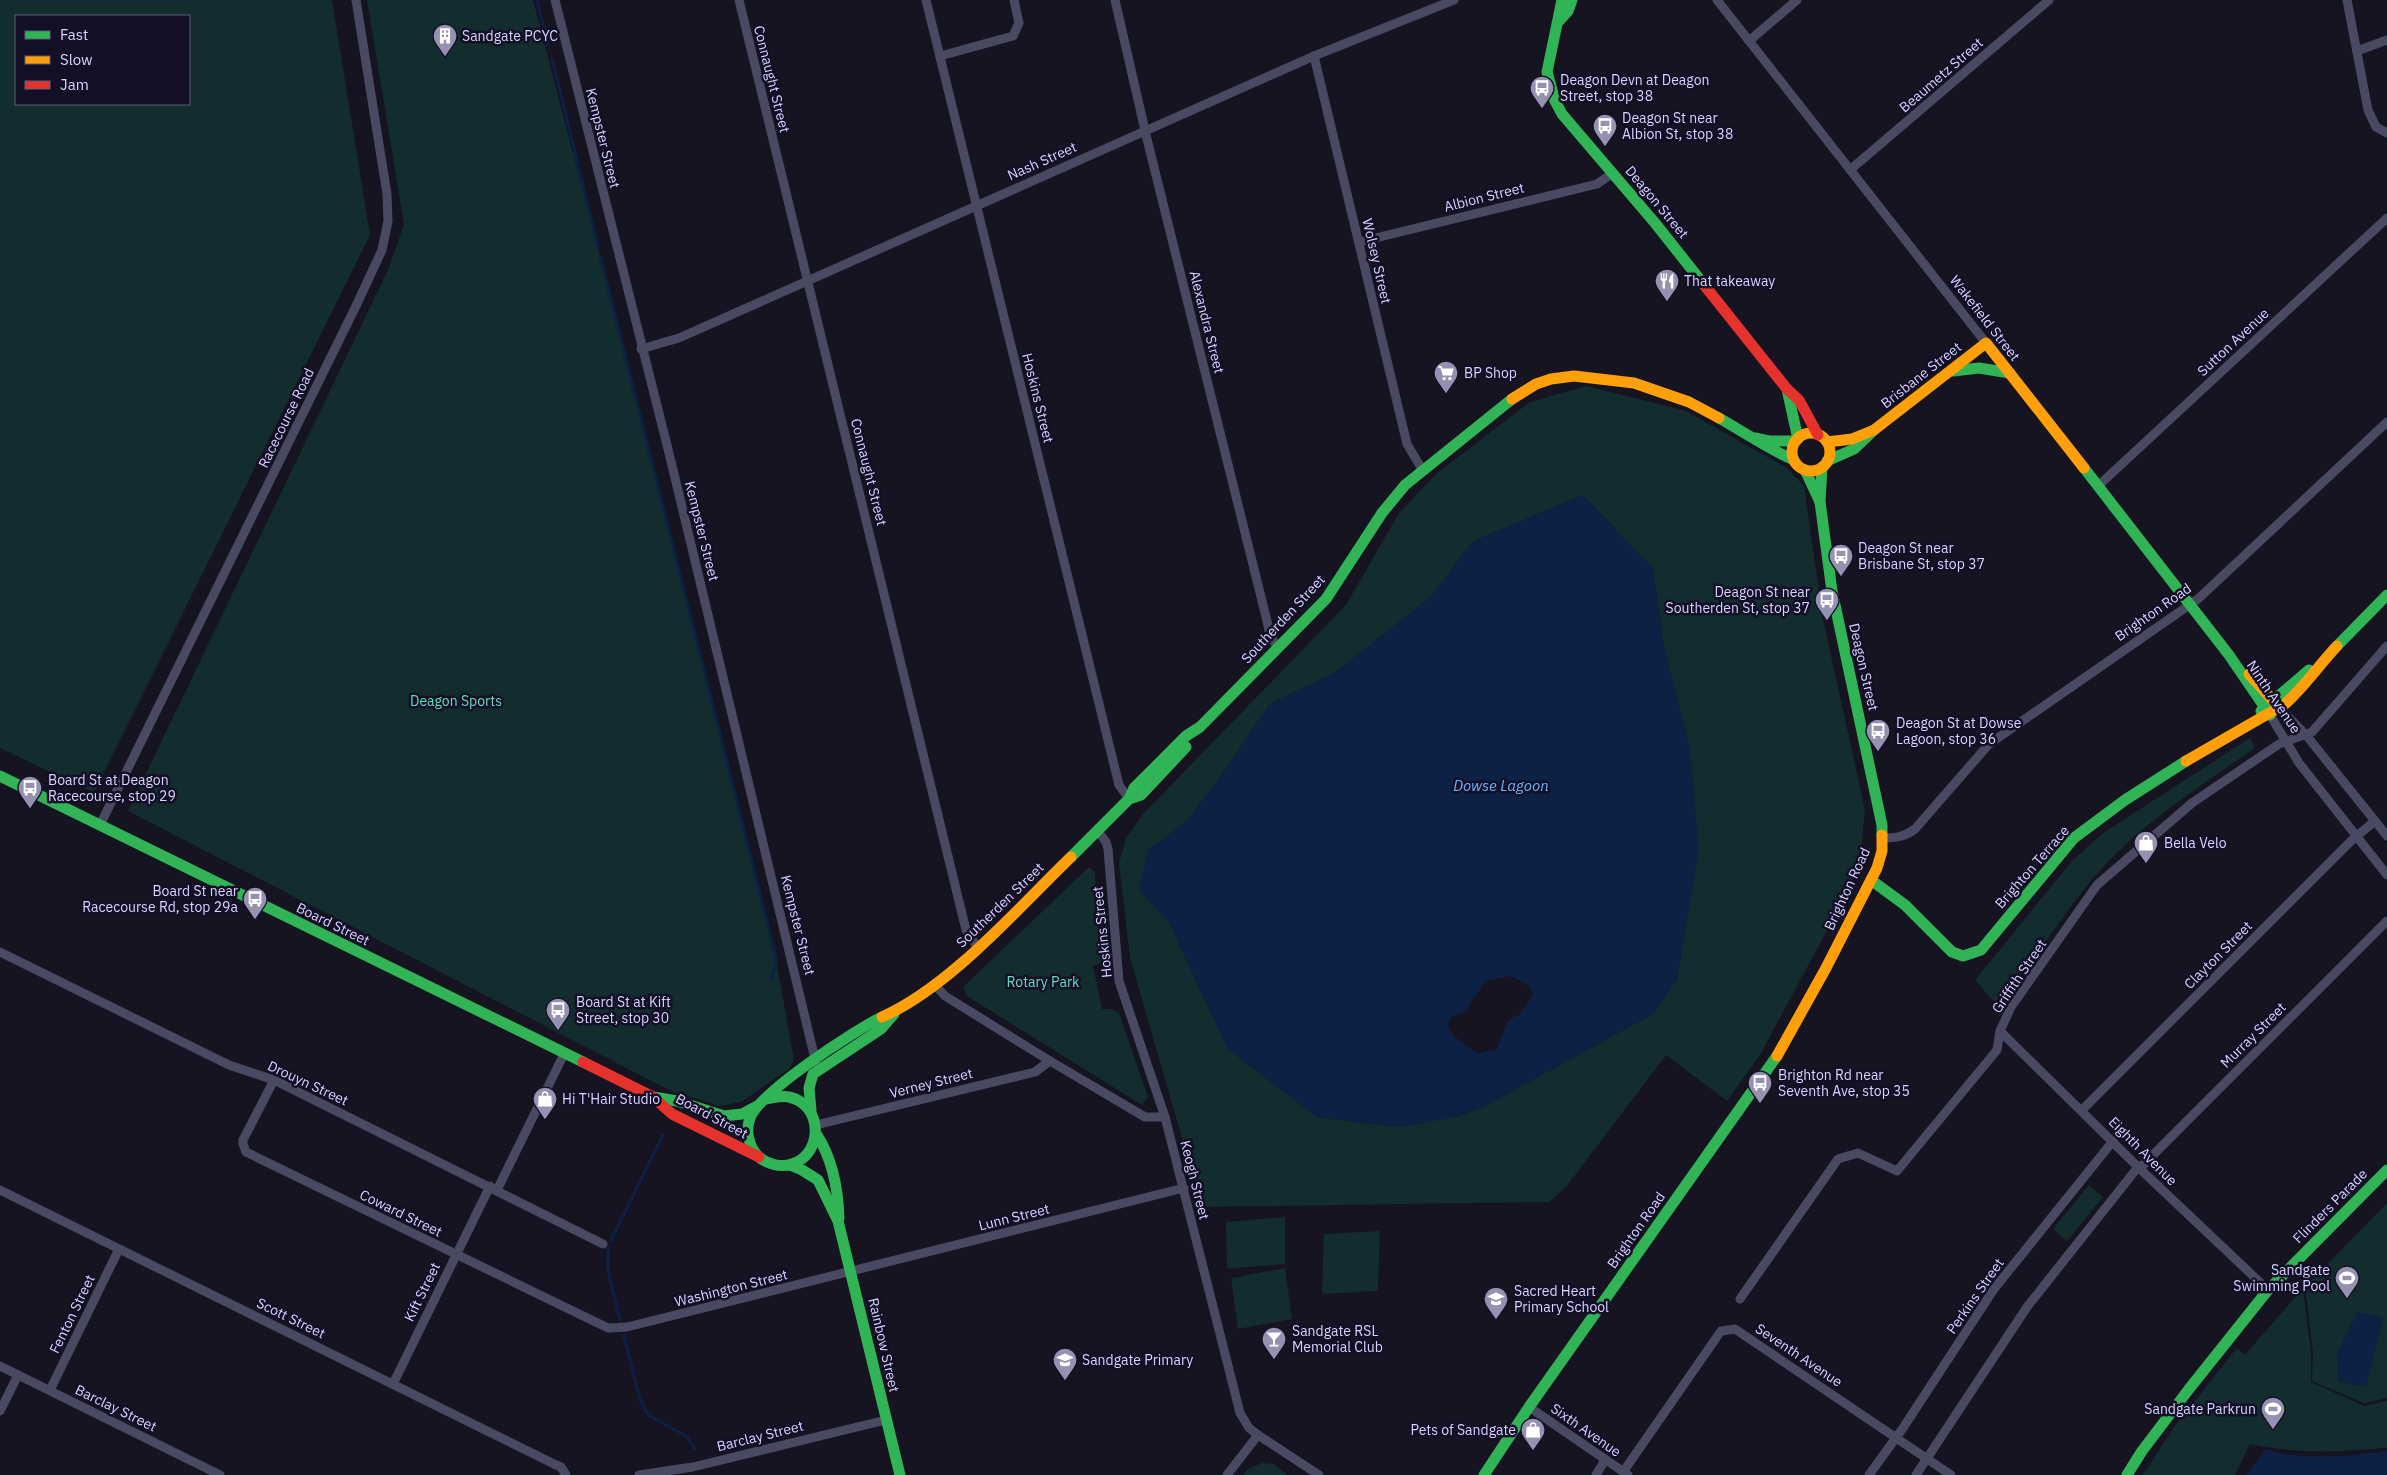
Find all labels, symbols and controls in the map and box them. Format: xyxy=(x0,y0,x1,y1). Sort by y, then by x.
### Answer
legend xyxy=(15,15,190,105)
building icon: Sandgate PCYC xyxy=(432,23,458,57)
street label: Connaught Street xyxy=(750,24,794,135)
text: Fast xyxy=(60,25,88,44)
place label: Sandgate PCYC xyxy=(462,27,558,45)
street label: Beaumetz Street xyxy=(1895,34,1987,116)
text: Slow xyxy=(60,50,93,69)
place label: Deagon Devn at Deagon Street, stop 38 xyxy=(1560,71,1709,105)
text: Jam xyxy=(60,75,89,94)
bus stop icon: Deagon Devn at Deagon Street, stop 38 xyxy=(1529,75,1555,109)
street label: Kempster Street xyxy=(582,86,624,190)
place label: Deagon St near Albion St, stop 38 xyxy=(1622,109,1733,143)
bus stop icon: Deagon St near Albion St, stop 38 xyxy=(1592,113,1618,147)
street label: Nash Street xyxy=(1005,138,1079,184)
street label: Deagon Street xyxy=(1621,162,1693,242)
street label: Albion Street xyxy=(1442,178,1526,216)
street label: Wolsey Street xyxy=(1358,217,1396,306)
restaurant icon: That takeaway xyxy=(1654,268,1680,302)
street label: Alexandra Street xyxy=(1186,269,1228,375)
place label: That takeaway xyxy=(1684,272,1775,290)
street label: Wakefield Street xyxy=(1946,272,2024,365)
street label: Sutton Avenue xyxy=(2193,304,2273,380)
street label: Brisbane Street xyxy=(1877,338,1965,412)
street label: Hoskins Street xyxy=(1018,351,1058,445)
supermarket icon: BP Shop xyxy=(1433,360,1459,394)
place label: BP Shop xyxy=(1464,364,1517,382)
street label: Racecourse Road xyxy=(254,365,318,471)
street label: Connaught Street xyxy=(847,417,891,528)
street label: Kempster Street xyxy=(681,479,723,583)
place label: Deagon St near Brisbane St, stop 37 xyxy=(1858,539,1985,573)
bus stop icon: Deagon St near Brisbane St, stop 37 xyxy=(1828,543,1854,577)
street label: Southerden Street xyxy=(1237,571,1329,667)
street label: Brighton Road xyxy=(2111,579,2195,645)
place label: Deagon St near Southerden St, stop 37 xyxy=(1666,583,1810,617)
bus stop icon: Deagon St near Southerden St, stop 37 xyxy=(1814,587,1840,621)
street label: Deagon Street xyxy=(1845,621,1883,713)
street label: Ninth Avenue xyxy=(2243,657,2305,737)
park label: Deagon Sports xyxy=(410,692,502,710)
place label: Deagon St at Dowse Lagoon, stop 36 xyxy=(1896,714,2022,748)
bus stop icon: Deagon St at Dowse Lagoon, stop 36 xyxy=(1865,718,1891,752)
place label: Board St at Deagon Racecourse, stop 29 xyxy=(48,771,176,805)
bus stop icon: Board St at Deagon Racecourse, stop 29 xyxy=(17,775,43,809)
water label: Dowse Lagoon xyxy=(1453,776,1549,795)
street label: Brighton Terrace xyxy=(1991,822,2073,912)
shop icon: Bella Velo xyxy=(2133,830,2159,864)
place label: Bella Velo xyxy=(2164,834,2227,852)
street label: Brighton Road xyxy=(1820,845,1874,933)
street label: Southerden Street xyxy=(952,859,1048,951)
street label: Kempster Street xyxy=(777,873,819,977)
place label: Board St near Racecourse Rd, stop 29a xyxy=(82,882,239,916)
street label: Hoskins Street xyxy=(1088,885,1116,979)
bus stop icon: Board St near Racecourse Rd, stop 29a xyxy=(242,886,268,920)
street label: Board Street xyxy=(293,899,373,950)
street label: Clayton Street xyxy=(2180,917,2256,993)
street label: Griffith Street xyxy=(1988,935,2050,1016)
park label: Rotary Park xyxy=(1007,973,1080,991)
place label: Board St at Kift Street, stop 30 xyxy=(576,993,671,1027)
bus stop icon: Board St at Kift Street, stop 30 xyxy=(545,997,571,1031)
street label: Murray Street xyxy=(2216,998,2290,1072)
street label: Drouyn Street xyxy=(265,1056,351,1110)
street label: Verney Street xyxy=(887,1064,975,1102)
place label: Brighton Rd near Seventh Ave, stop 35 xyxy=(1778,1066,1910,1100)
bus stop icon: Brighton Rd near Seventh Ave, stop 35 xyxy=(1747,1070,1773,1104)
shop icon: Hi T'Hair Studio xyxy=(532,1086,558,1120)
street label: Board Street xyxy=(673,1089,751,1143)
place label: Hi T'Hair Studio xyxy=(562,1090,660,1108)
street label: Eighth Avenue xyxy=(2105,1113,2181,1189)
street label: Keogh Street xyxy=(1176,1138,1214,1222)
street label: Flinders Parade xyxy=(2289,1165,2371,1247)
street label: Coward Street xyxy=(357,1185,445,1241)
street label: Brighton Road xyxy=(1603,1188,1669,1272)
street label: Lunn Street xyxy=(977,1199,1051,1234)
street label: Perkins Street xyxy=(1942,1255,2008,1337)
street label: Kift Street xyxy=(400,1259,444,1325)
place label: Sandgate Swimming Pool xyxy=(2233,1261,2330,1295)
street label: Washington Street xyxy=(673,1265,789,1311)
sports icon: Sandgate Swimming Pool xyxy=(2334,1265,2360,1299)
street label: Fenton Street xyxy=(45,1272,99,1356)
place label: Sacred Heart Primary School xyxy=(1514,1282,1609,1316)
school or university icon: Sacred Heart Primary School xyxy=(1483,1286,1509,1320)
street label: Scott Street xyxy=(254,1294,328,1342)
street label: Rainbow Street xyxy=(864,1296,904,1394)
street label: Seventh Avenue xyxy=(1752,1319,1846,1391)
place label: Sandgate RSL Memorial Club xyxy=(1292,1322,1383,1356)
bar icon: Sandgate RSL Memorial Club xyxy=(1261,1326,1287,1360)
school or university icon: Sandgate Primary xyxy=(1052,1347,1078,1381)
place label: Sandgate Primary xyxy=(1082,1351,1193,1369)
street label: Barclay Street xyxy=(72,1380,160,1436)
sports icon: Sandgate Parkrun xyxy=(2260,1396,2286,1430)
street label: Sixth Avenue xyxy=(1547,1399,1625,1461)
place label: Sandgate Parkrun xyxy=(2144,1400,2256,1418)
street label: Barclay Street xyxy=(715,1417,805,1455)
shop icon: Pets of Sandgate xyxy=(1520,1417,1546,1451)
place label: Pets of Sandgate xyxy=(1410,1421,1516,1439)

